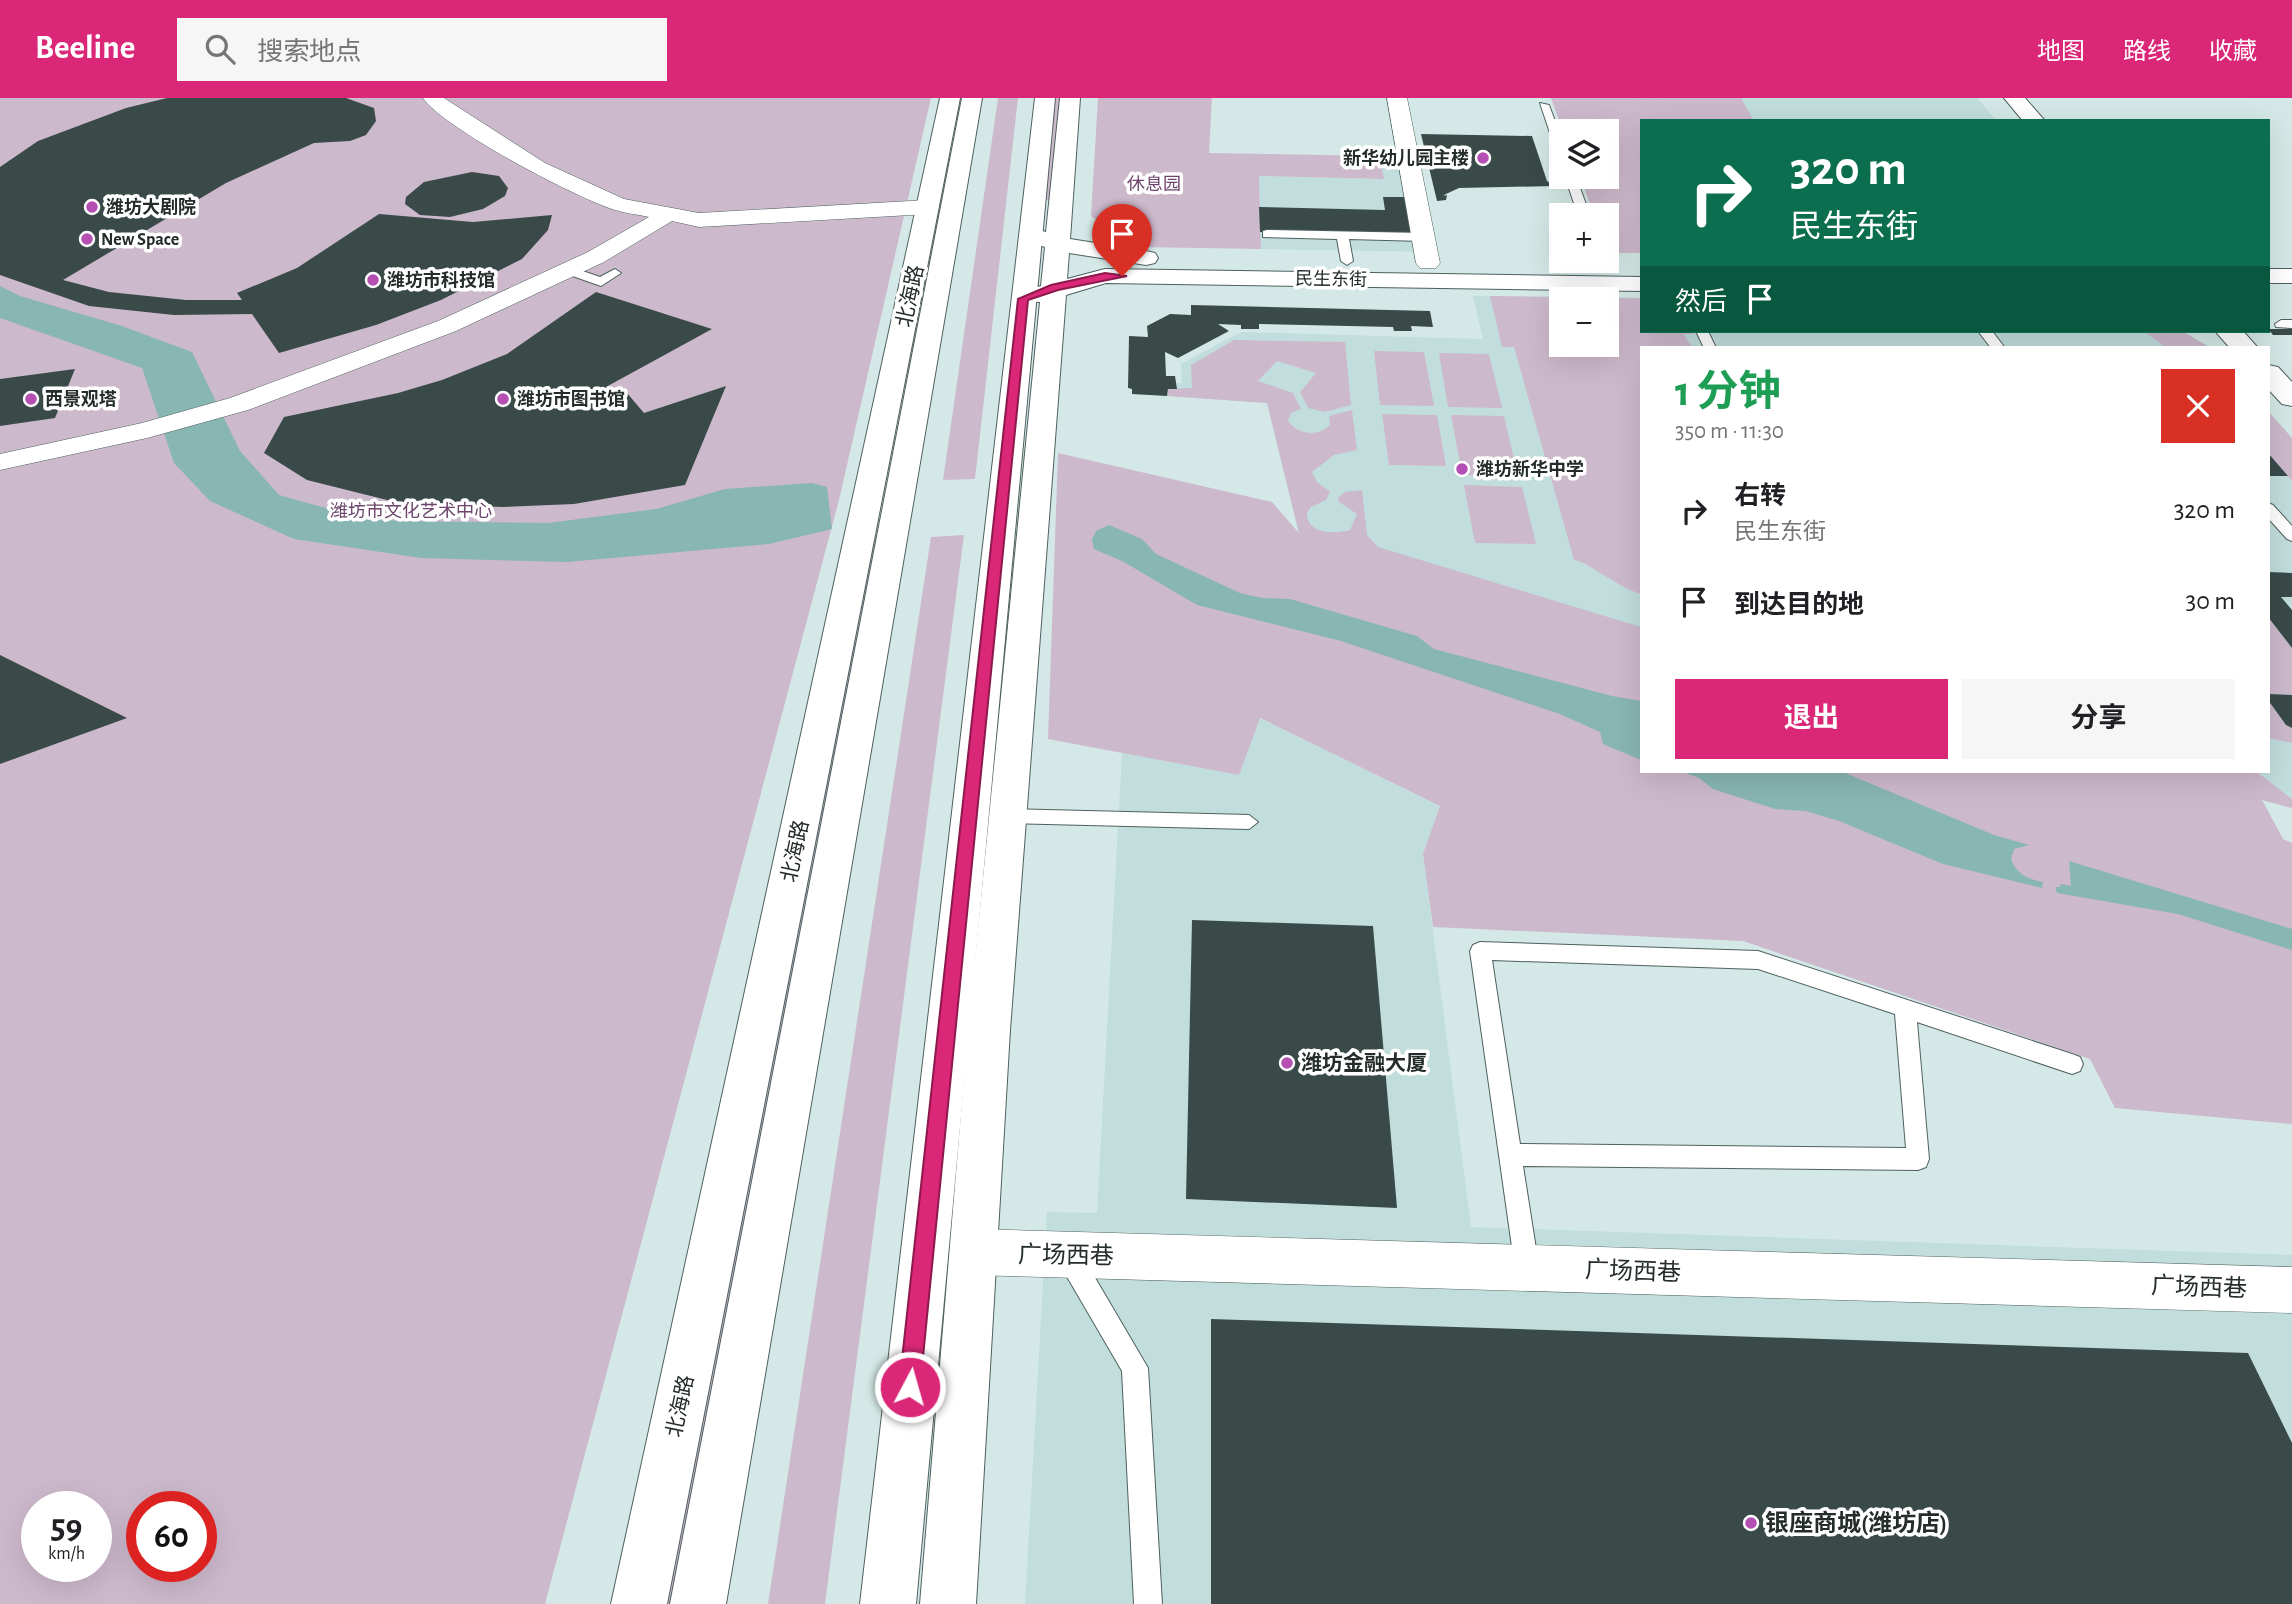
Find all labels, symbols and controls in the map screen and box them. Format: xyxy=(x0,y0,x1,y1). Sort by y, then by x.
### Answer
search box xyxy=(177,18,667,81)
icon: search xyxy=(201,30,239,68)
text: Beeline xyxy=(35,32,135,65)
text: 搜索地点 xyxy=(257,39,361,65)
text: 地图 xyxy=(2037,40,2085,64)
text: 路线 xyxy=(2123,40,2171,64)
text: 收藏 xyxy=(2209,40,2257,64)
map controls xyxy=(1549,119,1619,357)
button: layers xyxy=(1549,119,1619,189)
text: 320 m xyxy=(1790,145,1907,194)
icon: right xyxy=(1675,147,1766,238)
place label: 新华幼儿园主楼 xyxy=(1343,148,1469,168)
marker: 新华幼儿园主楼 xyxy=(1475,150,1491,166)
park label: 休息园 xyxy=(1127,174,1181,194)
place label: 潍坊大剧院 xyxy=(106,197,196,217)
marker: 潍坊大剧院 xyxy=(84,199,100,215)
button: + xyxy=(1549,203,1619,273)
pin xyxy=(1092,204,1152,276)
text: 民生东街 xyxy=(1790,211,1918,243)
icon: arrive xyxy=(1103,215,1141,253)
marker: New Space xyxy=(79,231,95,247)
place label: New Space xyxy=(101,231,179,249)
street label: 北海路 xyxy=(893,263,927,329)
street label: 民生东街 xyxy=(1295,268,1367,290)
place label: 潍坊市科技馆 xyxy=(387,270,495,290)
marker: 潍坊市科技馆 xyxy=(365,272,381,288)
icon: arrive xyxy=(1741,280,1779,318)
button: − xyxy=(1549,287,1619,357)
text: 然后 xyxy=(1675,289,1727,315)
button: close xyxy=(2161,369,2235,443)
text: 1 分钟 xyxy=(1675,371,1780,413)
place label: 潍坊市图书馆 xyxy=(517,389,625,409)
place label: 西景观塔 xyxy=(45,390,117,409)
marker: 西景观塔 xyxy=(23,391,39,407)
marker: 潍坊市图书馆 xyxy=(495,391,511,407)
text: 350 m · 11:30 xyxy=(1675,420,1784,443)
place label: 潍坊新华中学 xyxy=(1476,459,1584,479)
marker: 潍坊新华中学 xyxy=(1454,461,1470,477)
text: 右转 xyxy=(1734,483,1786,509)
icon: right xyxy=(1675,492,1713,530)
text: 320 m xyxy=(2174,497,2235,523)
park label: 潍坊市文化艺术中心 xyxy=(330,501,492,521)
text: 民生东街 xyxy=(1734,521,1826,544)
icon: arrive xyxy=(1675,583,1713,621)
text: 30 m xyxy=(2185,588,2235,614)
text: 到达目的地 xyxy=(1734,592,1864,618)
button: 退出 xyxy=(1675,679,1948,759)
button: 分享 xyxy=(1962,679,2235,759)
street label: 北海路 xyxy=(778,818,812,884)
place label: 潍坊金融大厦 xyxy=(1301,1051,1427,1074)
marker: 潍坊金融大厦 xyxy=(1279,1055,1295,1071)
street label: 广场西巷 xyxy=(1018,1241,1114,1269)
street label: 广场西巷 xyxy=(1585,1256,1681,1286)
street label: 广场西巷 xyxy=(2151,1272,2247,1302)
position arrow xyxy=(873,1350,947,1424)
street label: 北海路 xyxy=(663,1373,697,1439)
speed limit sign: 60 xyxy=(126,1491,217,1582)
text: 59 xyxy=(50,1510,83,1545)
place label: 银座商城(潍坊店) xyxy=(1765,1510,1947,1536)
marker: 银座商城(潍坊店) xyxy=(1743,1515,1759,1531)
text: km/h xyxy=(48,1545,85,1563)

